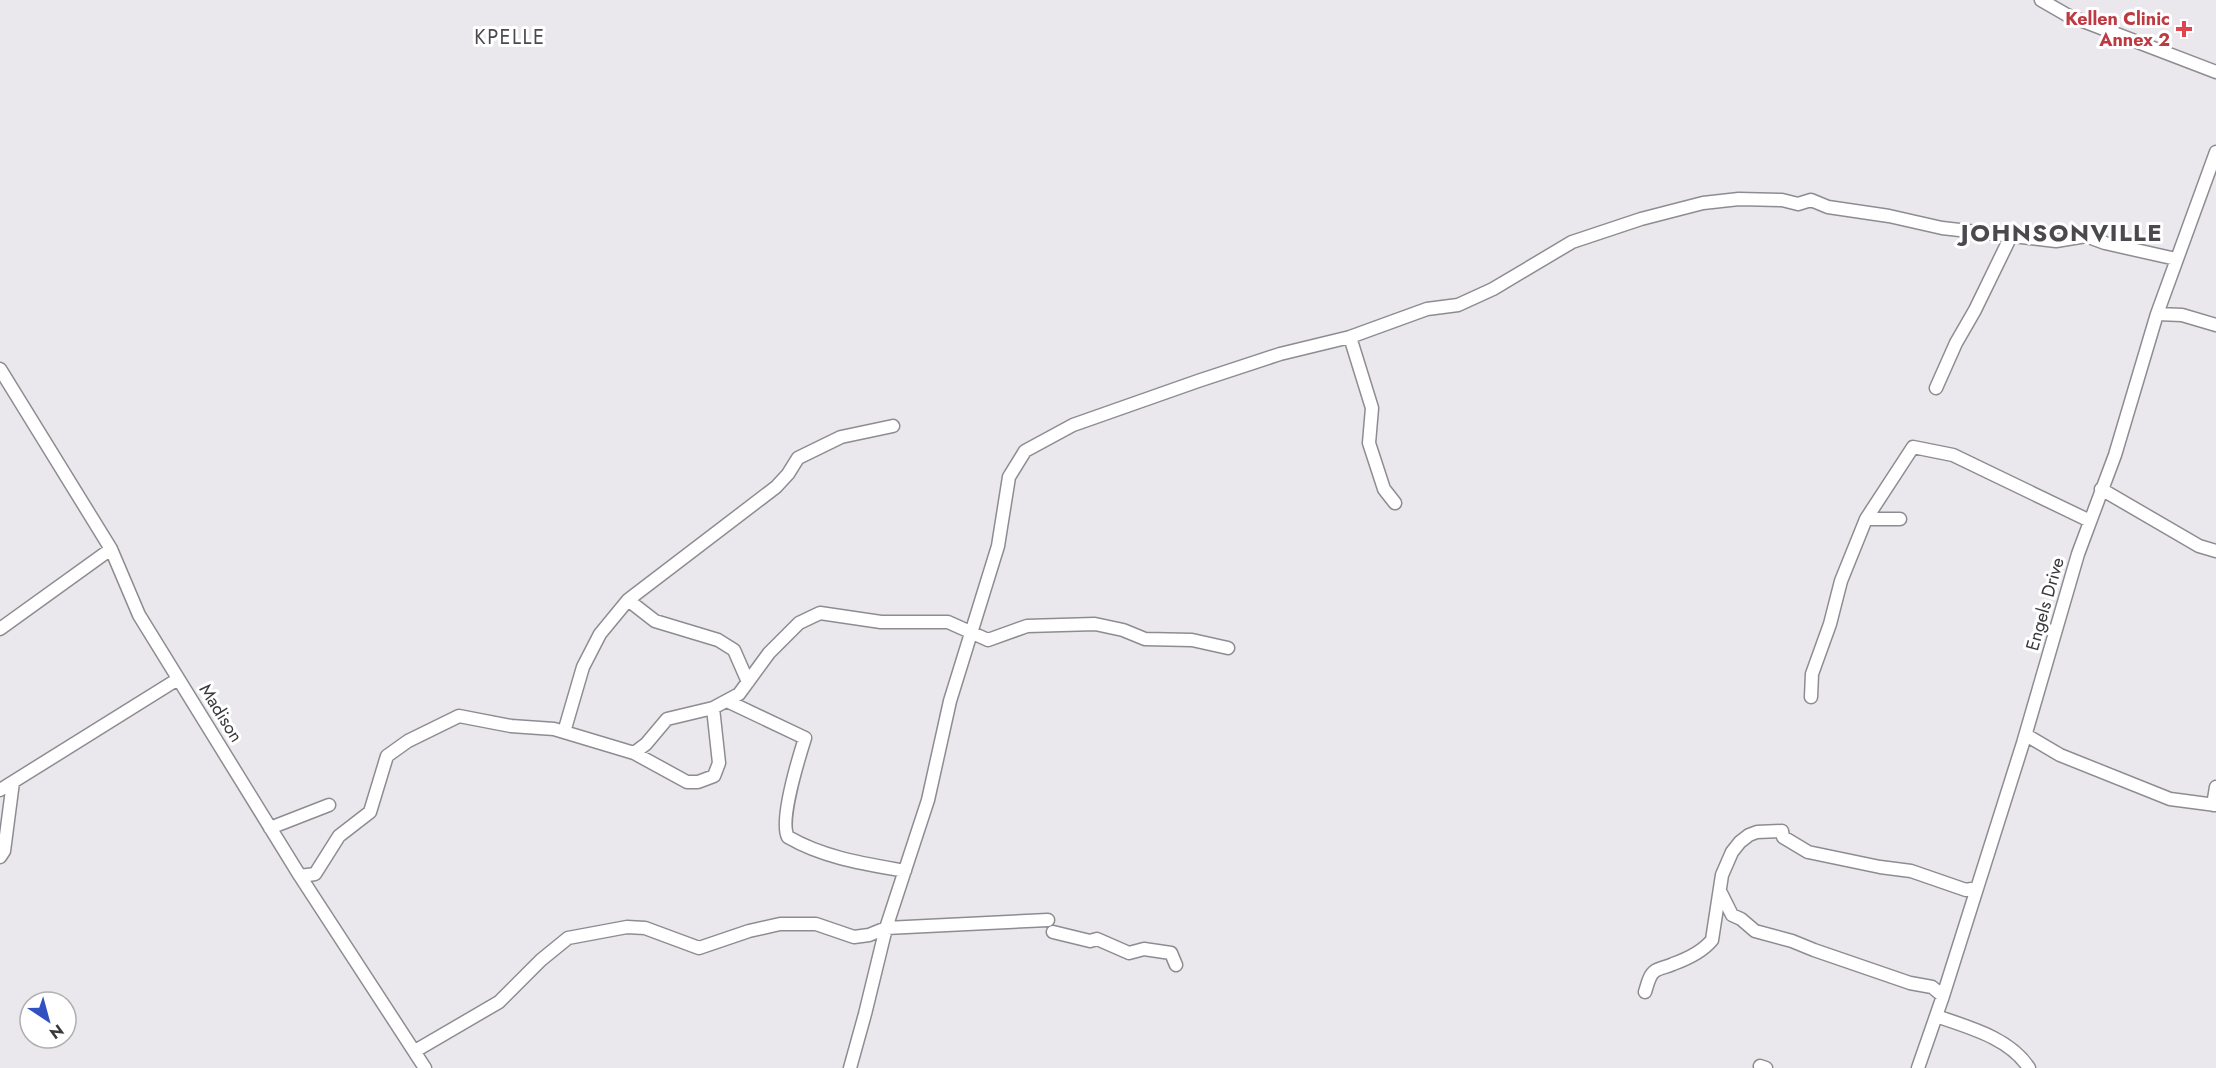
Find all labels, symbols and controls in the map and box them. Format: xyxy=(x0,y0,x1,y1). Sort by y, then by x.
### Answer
place label: Kellen Clinic Annex 2 xyxy=(2065,6,2170,53)
marker: Kellen Clinic Annex 2 xyxy=(2175,20,2193,38)
district label: KPELLE xyxy=(474,23,546,52)
district label: JOHNSONVILLE xyxy=(1957,215,2163,250)
street label: Engels Drive xyxy=(2019,554,2071,654)
street label: Madison xyxy=(193,679,249,747)
north arrow xyxy=(18,990,78,1050)
text: N xyxy=(45,1019,68,1045)

